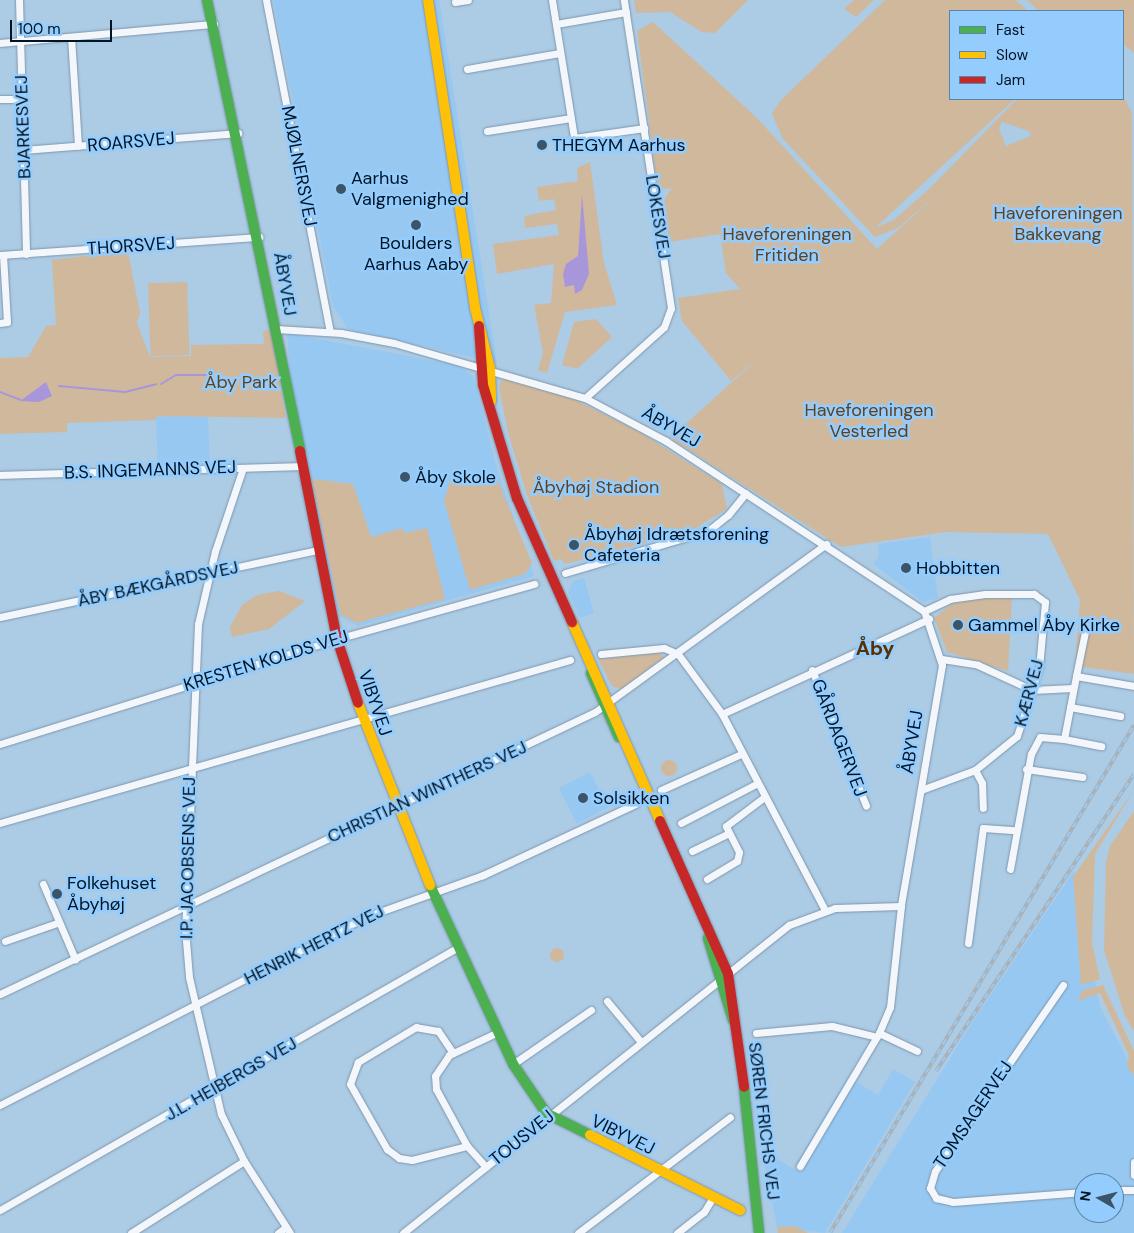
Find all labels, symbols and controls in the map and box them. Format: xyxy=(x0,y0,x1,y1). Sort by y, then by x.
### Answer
scale bar xyxy=(12,10,115,42)
legend xyxy=(949,10,1124,100)
text: 100 m xyxy=(18,19,61,39)
text: Fast xyxy=(996,20,1025,40)
text: Slow xyxy=(996,45,1028,65)
text: Jam xyxy=(996,70,1025,90)
street label: BJARKESVEJ xyxy=(10,75,36,179)
street label: MJØLNERSVEJ xyxy=(277,104,321,228)
street label: ROARSVEJ xyxy=(86,127,176,157)
place label: THEGYM Aarhus xyxy=(552,134,686,156)
marker: THEGYM Aarhus xyxy=(536,139,548,151)
place label: Aarhus Valgmenighed xyxy=(351,168,469,210)
street label: LOKESVEJ xyxy=(641,174,675,260)
marker: Aarhus Valgmenighed xyxy=(335,183,347,195)
park label: Haveforeningen Bakkevang xyxy=(993,203,1123,245)
marker: Boulders Aarhus Aaby xyxy=(410,219,422,231)
park label: Haveforeningen Fritiden xyxy=(722,224,852,266)
street label: THORSVEJ xyxy=(86,232,176,260)
place label: Boulders Aarhus Aaby xyxy=(364,233,468,276)
street label: ÅBYVEJ xyxy=(269,251,301,317)
park label: Åby Park xyxy=(205,371,277,393)
park label: Haveforeningen Vesterled xyxy=(804,400,934,442)
street label: ÅBYVEJ xyxy=(638,402,704,452)
street label: B.S. INGEMANNS VEJ xyxy=(64,456,236,484)
place label: Åby Skole xyxy=(415,466,496,488)
marker: Åby Skole xyxy=(399,471,411,483)
park label: Åbyhøj Stadion xyxy=(533,476,659,498)
place label: Åbyhøj Idrætsforening Cafeteria xyxy=(584,524,769,566)
marker: Åbyhøj Idrætsforening Cafeteria xyxy=(568,539,580,551)
street label: ÅBY BÆKGÅRDSVEJ xyxy=(76,556,240,612)
place label: Hobbitten xyxy=(916,557,1000,579)
marker: Hobbitten xyxy=(900,562,912,574)
place label: Gammel Åby Kirke xyxy=(968,614,1120,636)
marker: Gammel Åby Kirke xyxy=(952,619,964,631)
street label: KRESTEN KOLDS VEJ xyxy=(181,626,351,696)
district label: Åby xyxy=(856,636,894,660)
street label: KÆRVEJ xyxy=(1010,657,1048,729)
street label: VIBYVEJ xyxy=(354,667,396,739)
street label: GÅRDAGERVEJ xyxy=(807,676,871,800)
street label: ÅBYVEJ xyxy=(896,709,928,775)
street label: CHRISTIAN WINTHERS VEJ xyxy=(324,736,530,848)
street label: I.P. JACOBSENS VEJ xyxy=(176,777,200,939)
place label: Solsikken xyxy=(593,787,670,809)
marker: Solsikken xyxy=(577,792,589,804)
place label: Folkehuset Åbyhøj xyxy=(67,873,156,916)
marker: Folkehuset Åbyhøj xyxy=(51,888,63,900)
street label: HENRIK HERTZ VEJ xyxy=(240,900,388,990)
street label: J.L. HEIBERGS VEJ xyxy=(161,1033,301,1125)
street label: SØREN FRICHS VEJ xyxy=(744,1041,784,1201)
street label: TOMSAGERVEJ xyxy=(929,1057,1017,1173)
street label: TOUSVEJ xyxy=(485,1106,559,1170)
street label: VIBYVEJ xyxy=(588,1110,658,1160)
north arrow xyxy=(1074,1173,1124,1223)
text: N xyxy=(1076,1190,1095,1202)

